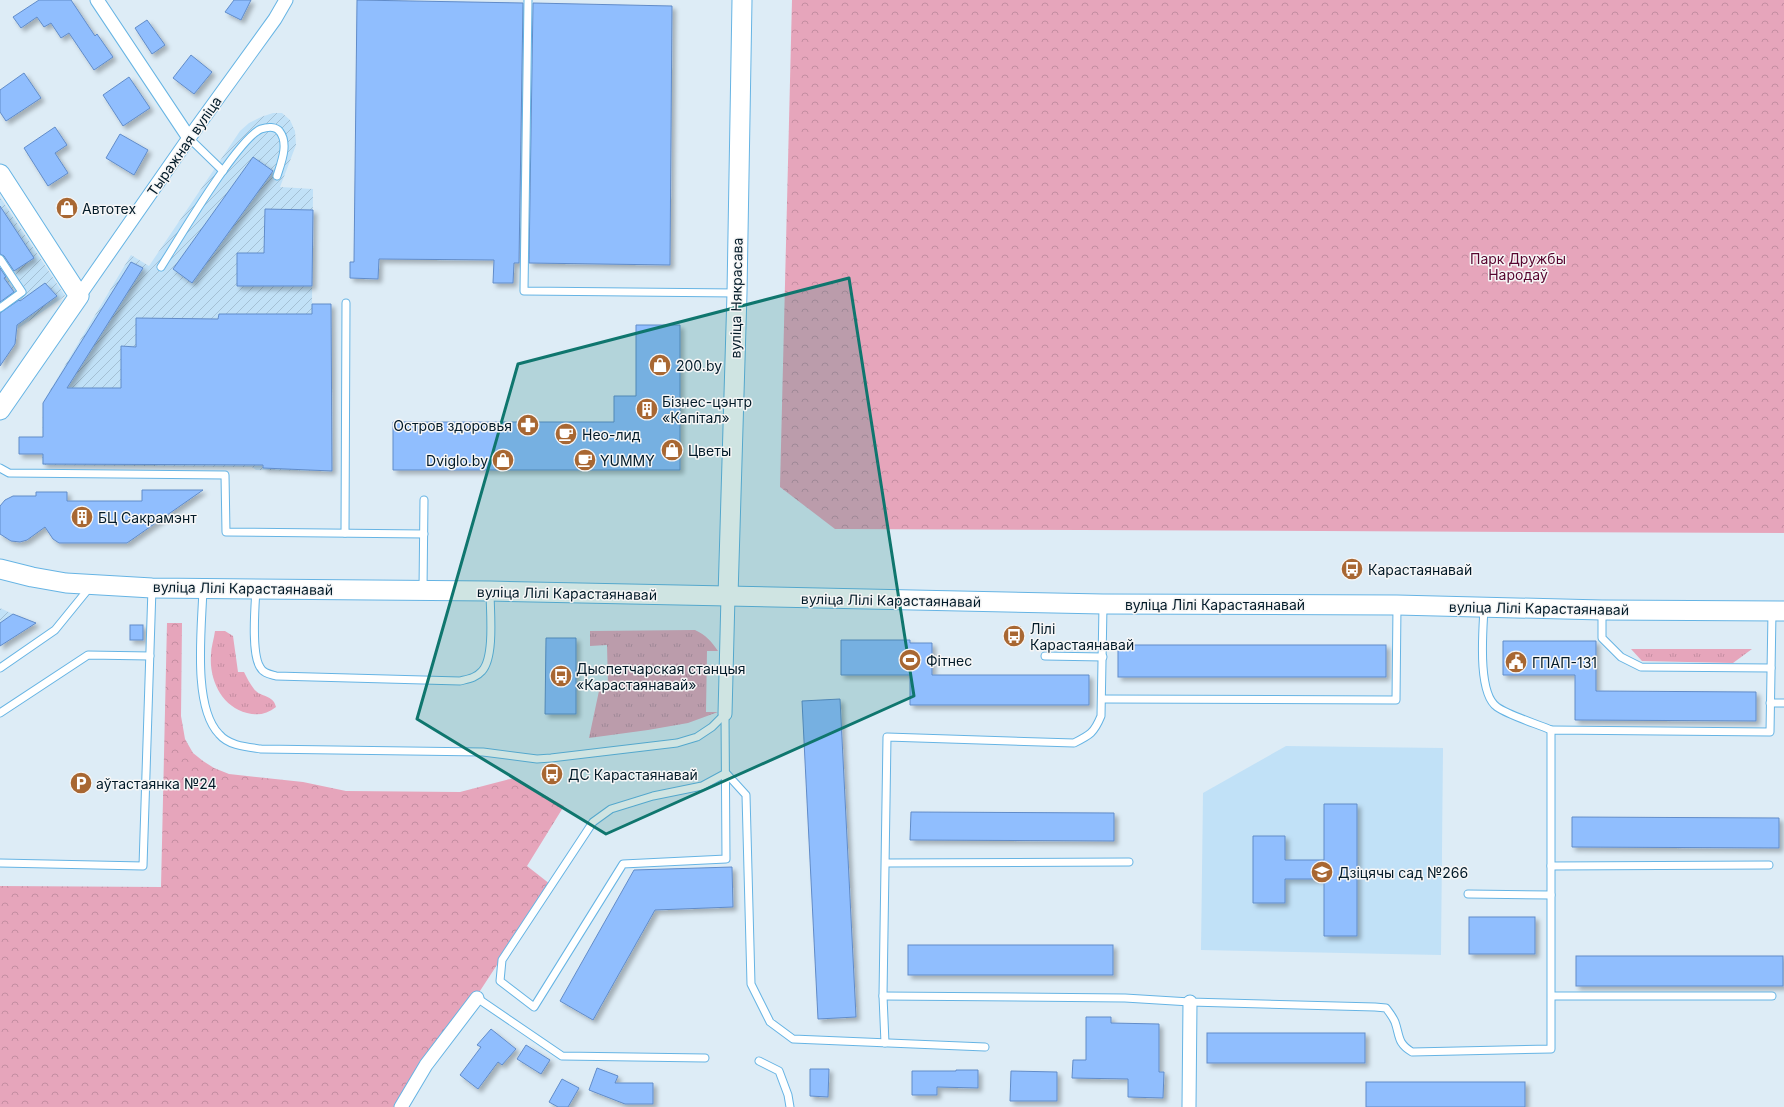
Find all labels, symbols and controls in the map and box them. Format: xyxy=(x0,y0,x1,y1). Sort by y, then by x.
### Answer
street label: Тыражная вуліца xyxy=(143,93,225,199)
shop icon: Автотех xyxy=(54,195,80,221)
place label: Автотех xyxy=(82,200,136,217)
street label: вуліца Някрасава xyxy=(726,237,746,359)
park label: Парк Дружбы Народаў xyxy=(1470,250,1566,283)
shop icon: 200.by xyxy=(647,352,673,378)
place label: 200.by xyxy=(676,357,722,374)
place label: Бізнес-цэнтр «Капітал» xyxy=(662,393,752,426)
building icon: Бізнес-цэнтр «Капітал» xyxy=(634,396,660,422)
pharmacy icon: Остров здоровья xyxy=(515,412,541,438)
place label: Остров здоровья xyxy=(393,417,512,434)
cafe icon: Нео-лид xyxy=(553,421,579,447)
place label: Нео-лид xyxy=(582,426,641,443)
shop icon: Цветы xyxy=(659,437,685,463)
place label: Цветы xyxy=(688,442,731,459)
shop icon: Dviglo.by xyxy=(490,447,516,473)
cafe icon: YUMMY xyxy=(572,447,598,473)
place label: Dviglo.by xyxy=(426,452,488,469)
place label: YUMMY xyxy=(600,452,655,469)
building icon: БЦ Сакрамэнт xyxy=(69,504,95,530)
place label: БЦ Сакрамэнт xyxy=(98,509,197,526)
bus stop icon: Карастаянавай xyxy=(1339,556,1365,582)
place label: Карастаянавай xyxy=(1368,561,1472,578)
street label: вуліца Лілі Карастаянавай xyxy=(153,578,333,598)
street label: вуліца Лілі Карастаянавай xyxy=(477,583,657,603)
street label: вуліца Лілі Карастаянавай xyxy=(801,590,981,610)
street label: вуліца Лілі Карастаянавай xyxy=(1125,596,1305,613)
street label: вуліца Лілі Карастаянавай xyxy=(1449,598,1629,618)
place label: Лілі Карастаянавай xyxy=(1030,620,1134,653)
bus stop icon: Лілі Карастаянавай xyxy=(1001,623,1027,649)
sports icon: Фітнес xyxy=(897,647,923,673)
public building icon: ГПАП-131 xyxy=(1503,649,1529,675)
place label: Фітнес xyxy=(926,652,972,669)
place label: ГПАП-131 xyxy=(1532,654,1597,671)
place label: Дыспетчарская станцыя «Карастаянавай» xyxy=(576,660,745,693)
bus stop icon: Дыспетчарская станцыя «Карастаянавай» xyxy=(548,663,574,689)
bus stop icon: ДС Карастаянавай xyxy=(539,761,565,787)
place label: ДС Карастаянавай xyxy=(568,766,698,783)
parking icon: аўтастаянка №24 xyxy=(68,770,94,796)
place label: аўтастаянка №24 xyxy=(96,775,217,792)
school or university icon: Дзіцячы сад №266 xyxy=(1309,859,1335,885)
place label: Дзіцячы сад №266 xyxy=(1338,864,1468,881)

